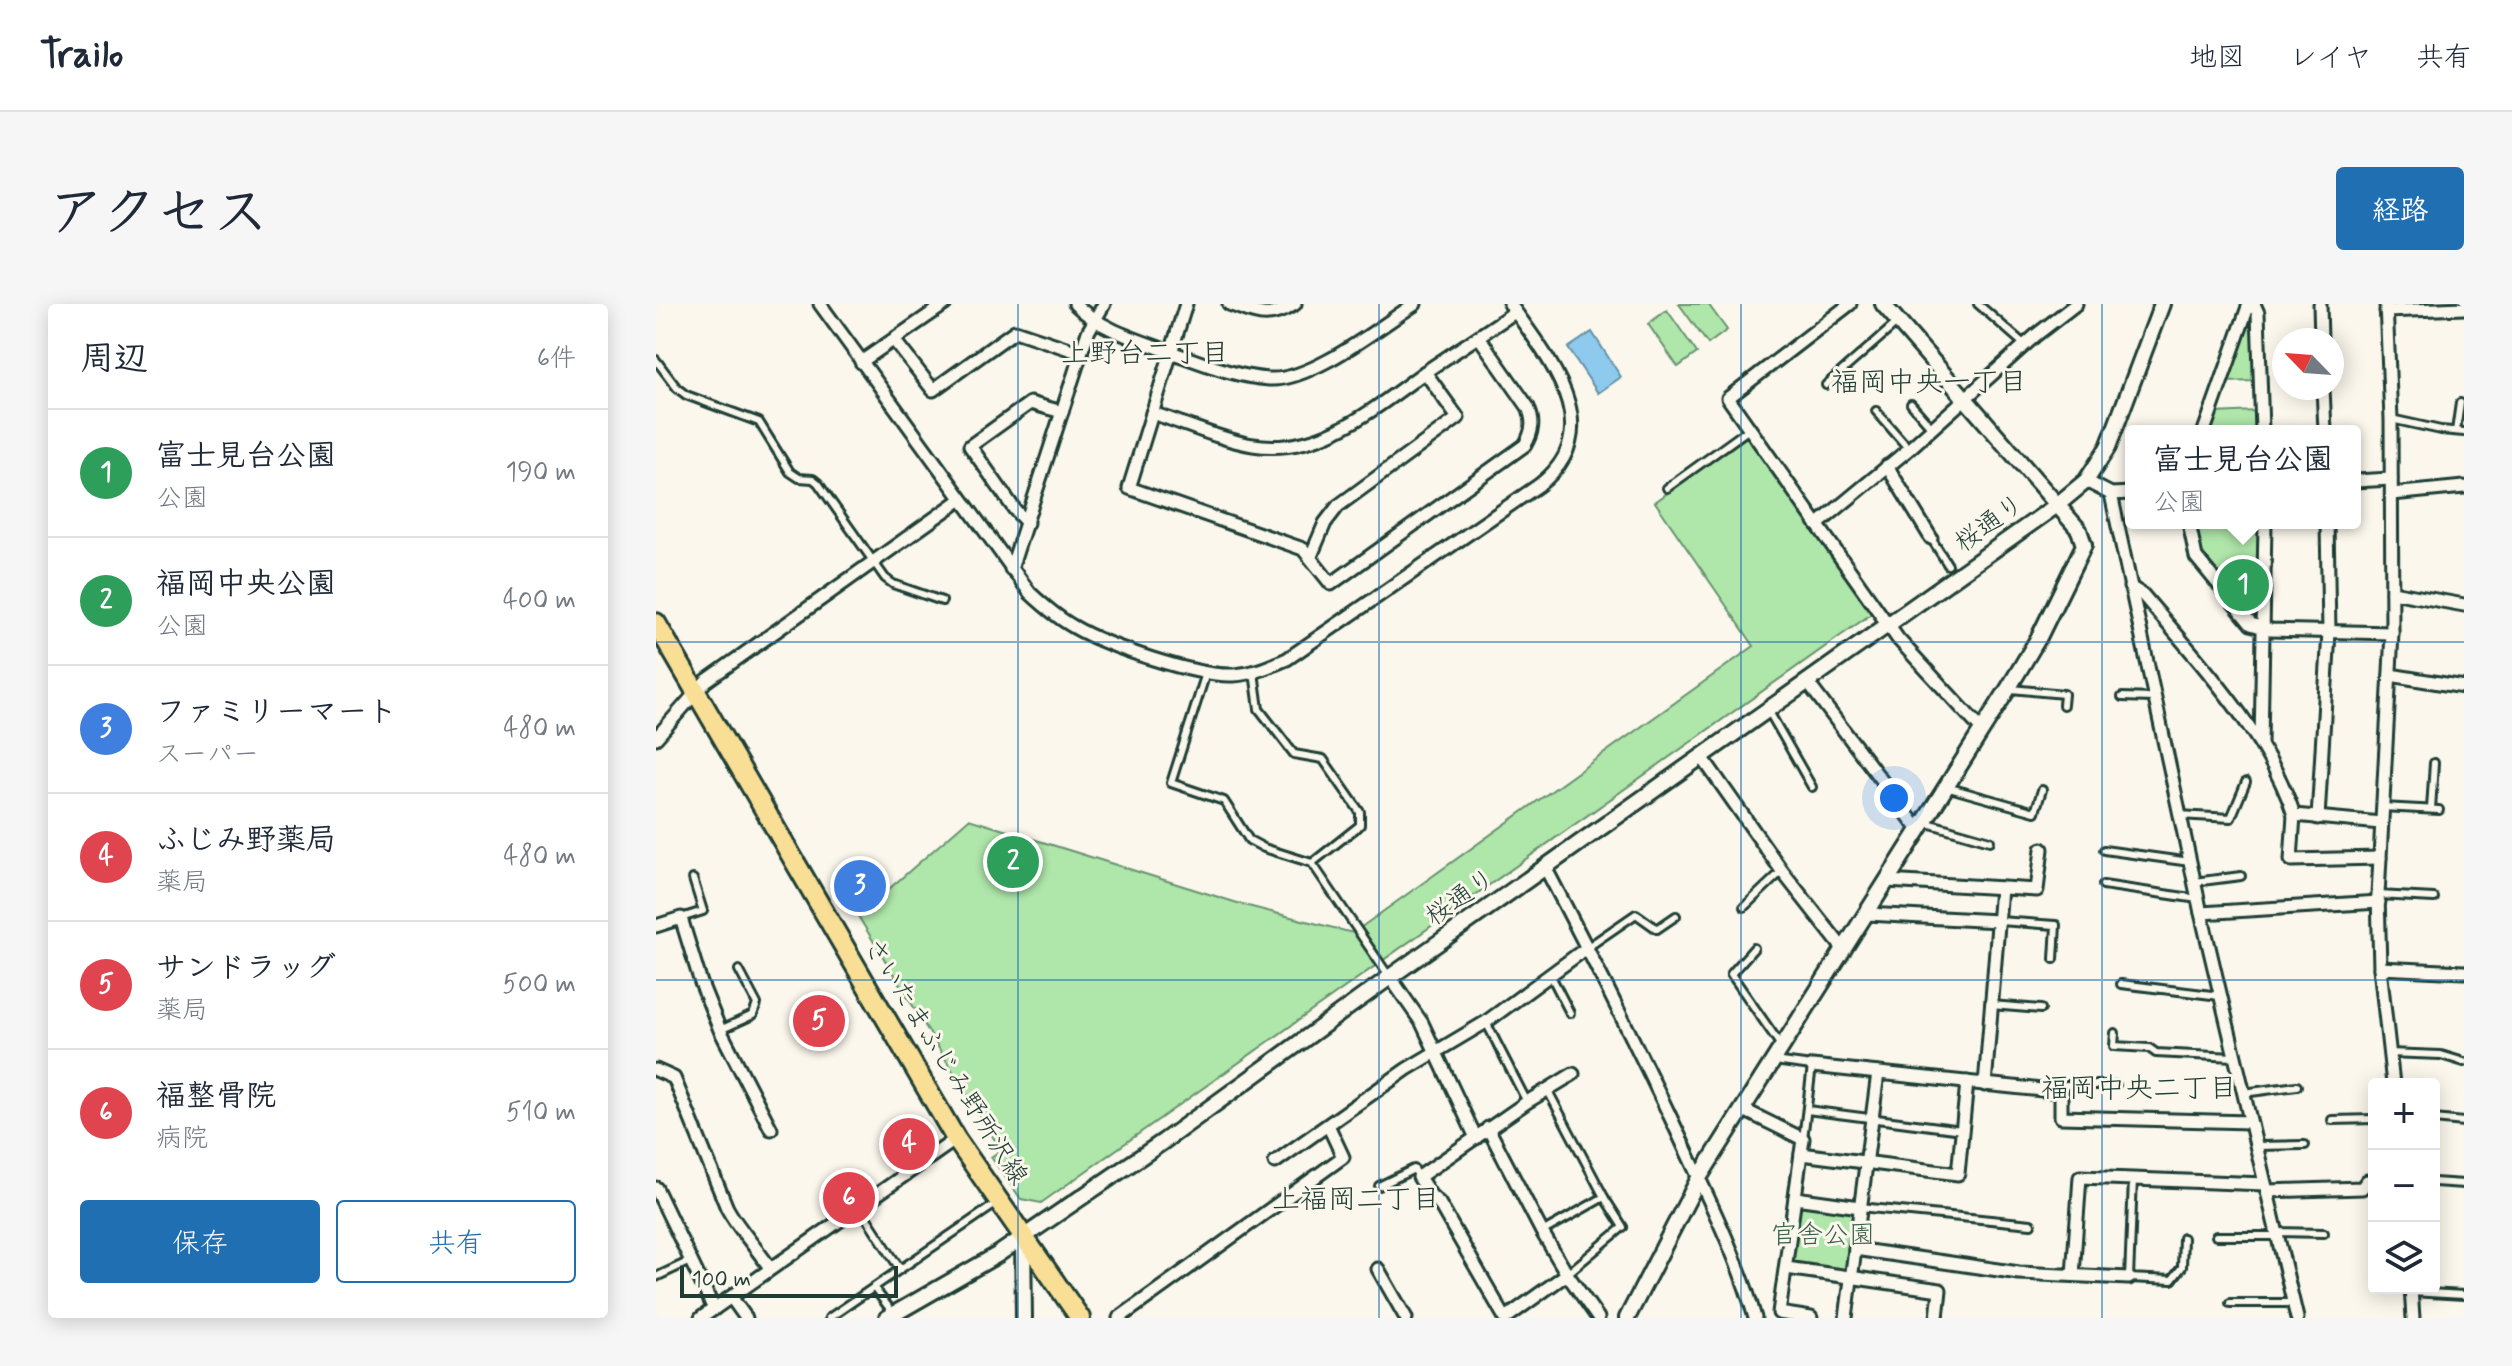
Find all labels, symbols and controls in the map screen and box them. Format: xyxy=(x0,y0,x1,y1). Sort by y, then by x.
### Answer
text: Trailo xyxy=(40,31,123,80)
text: 地図 xyxy=(2189,40,2245,77)
text: レイヤ xyxy=(2289,40,2372,77)
text: 共有 xyxy=(2416,40,2472,77)
button: 経路 xyxy=(2336,167,2464,250)
text: アクセス xyxy=(48,178,269,251)
north arrow xyxy=(2272,328,2344,400)
district label: 上野台二丁目 xyxy=(1061,336,1229,373)
text: 周辺 xyxy=(80,337,148,382)
text: 6件 xyxy=(537,342,576,376)
district label: 福岡中央一丁目 xyxy=(1831,365,2027,402)
popup xyxy=(2125,425,2361,529)
text: 富士見台公園 xyxy=(156,437,336,476)
text: 富士見台公園 xyxy=(2153,441,2333,480)
text: 1 xyxy=(100,456,112,490)
text: 190 m xyxy=(506,456,576,490)
text: 公園 xyxy=(156,482,208,516)
text: 公園 xyxy=(2153,486,2205,520)
street label: 桜通り xyxy=(1948,487,2032,561)
pin: 1 xyxy=(2217,555,2269,615)
text: 福岡中央公園 xyxy=(156,565,336,604)
text: 2 xyxy=(100,584,112,618)
text: 400 m xyxy=(503,584,576,618)
text: 公園 xyxy=(156,610,208,644)
text: ファミリーマート xyxy=(156,693,397,732)
text: 3 xyxy=(100,712,112,746)
text: 480 m xyxy=(503,712,576,746)
text: スーパー xyxy=(156,738,259,772)
your location xyxy=(1874,778,1914,818)
text: ふじみ野薬局 xyxy=(156,821,336,860)
pin: 2 xyxy=(987,832,1039,892)
text: 4 xyxy=(98,840,114,874)
text: 480 m xyxy=(503,840,576,874)
pin: 3 xyxy=(834,856,886,916)
street label: 桜通り xyxy=(1419,862,1503,934)
text: 薬局 xyxy=(156,866,208,900)
street label: さいたまふじみ野所沢線 xyxy=(855,932,1035,1192)
text: サンドラッグ xyxy=(156,949,336,988)
text: 5 xyxy=(98,968,114,1002)
text: 500 m xyxy=(502,968,576,1002)
pin: 5 xyxy=(793,991,845,1051)
text: 薬局 xyxy=(156,994,208,1028)
district label: 福岡中央二丁目 xyxy=(2041,1071,2237,1108)
text: 福整骨院 xyxy=(156,1077,276,1116)
map controls xyxy=(2368,1078,2440,1294)
button: + xyxy=(2368,1078,2440,1150)
text: 6 xyxy=(99,1096,113,1130)
text: 510 m xyxy=(506,1096,576,1130)
pin: 4 xyxy=(883,1114,935,1174)
text: 病院 xyxy=(156,1122,208,1156)
button: − xyxy=(2368,1150,2440,1222)
pin: 6 xyxy=(823,1168,875,1228)
district label: 上福岡二丁目 xyxy=(1272,1182,1440,1219)
button: 保存 xyxy=(80,1200,320,1283)
button: 共有 xyxy=(336,1200,576,1283)
park label: 官舎公園 xyxy=(1771,1219,1875,1253)
button: layers xyxy=(2368,1222,2440,1294)
scale bar xyxy=(680,1262,898,1298)
text: 100 m xyxy=(692,1266,751,1294)

